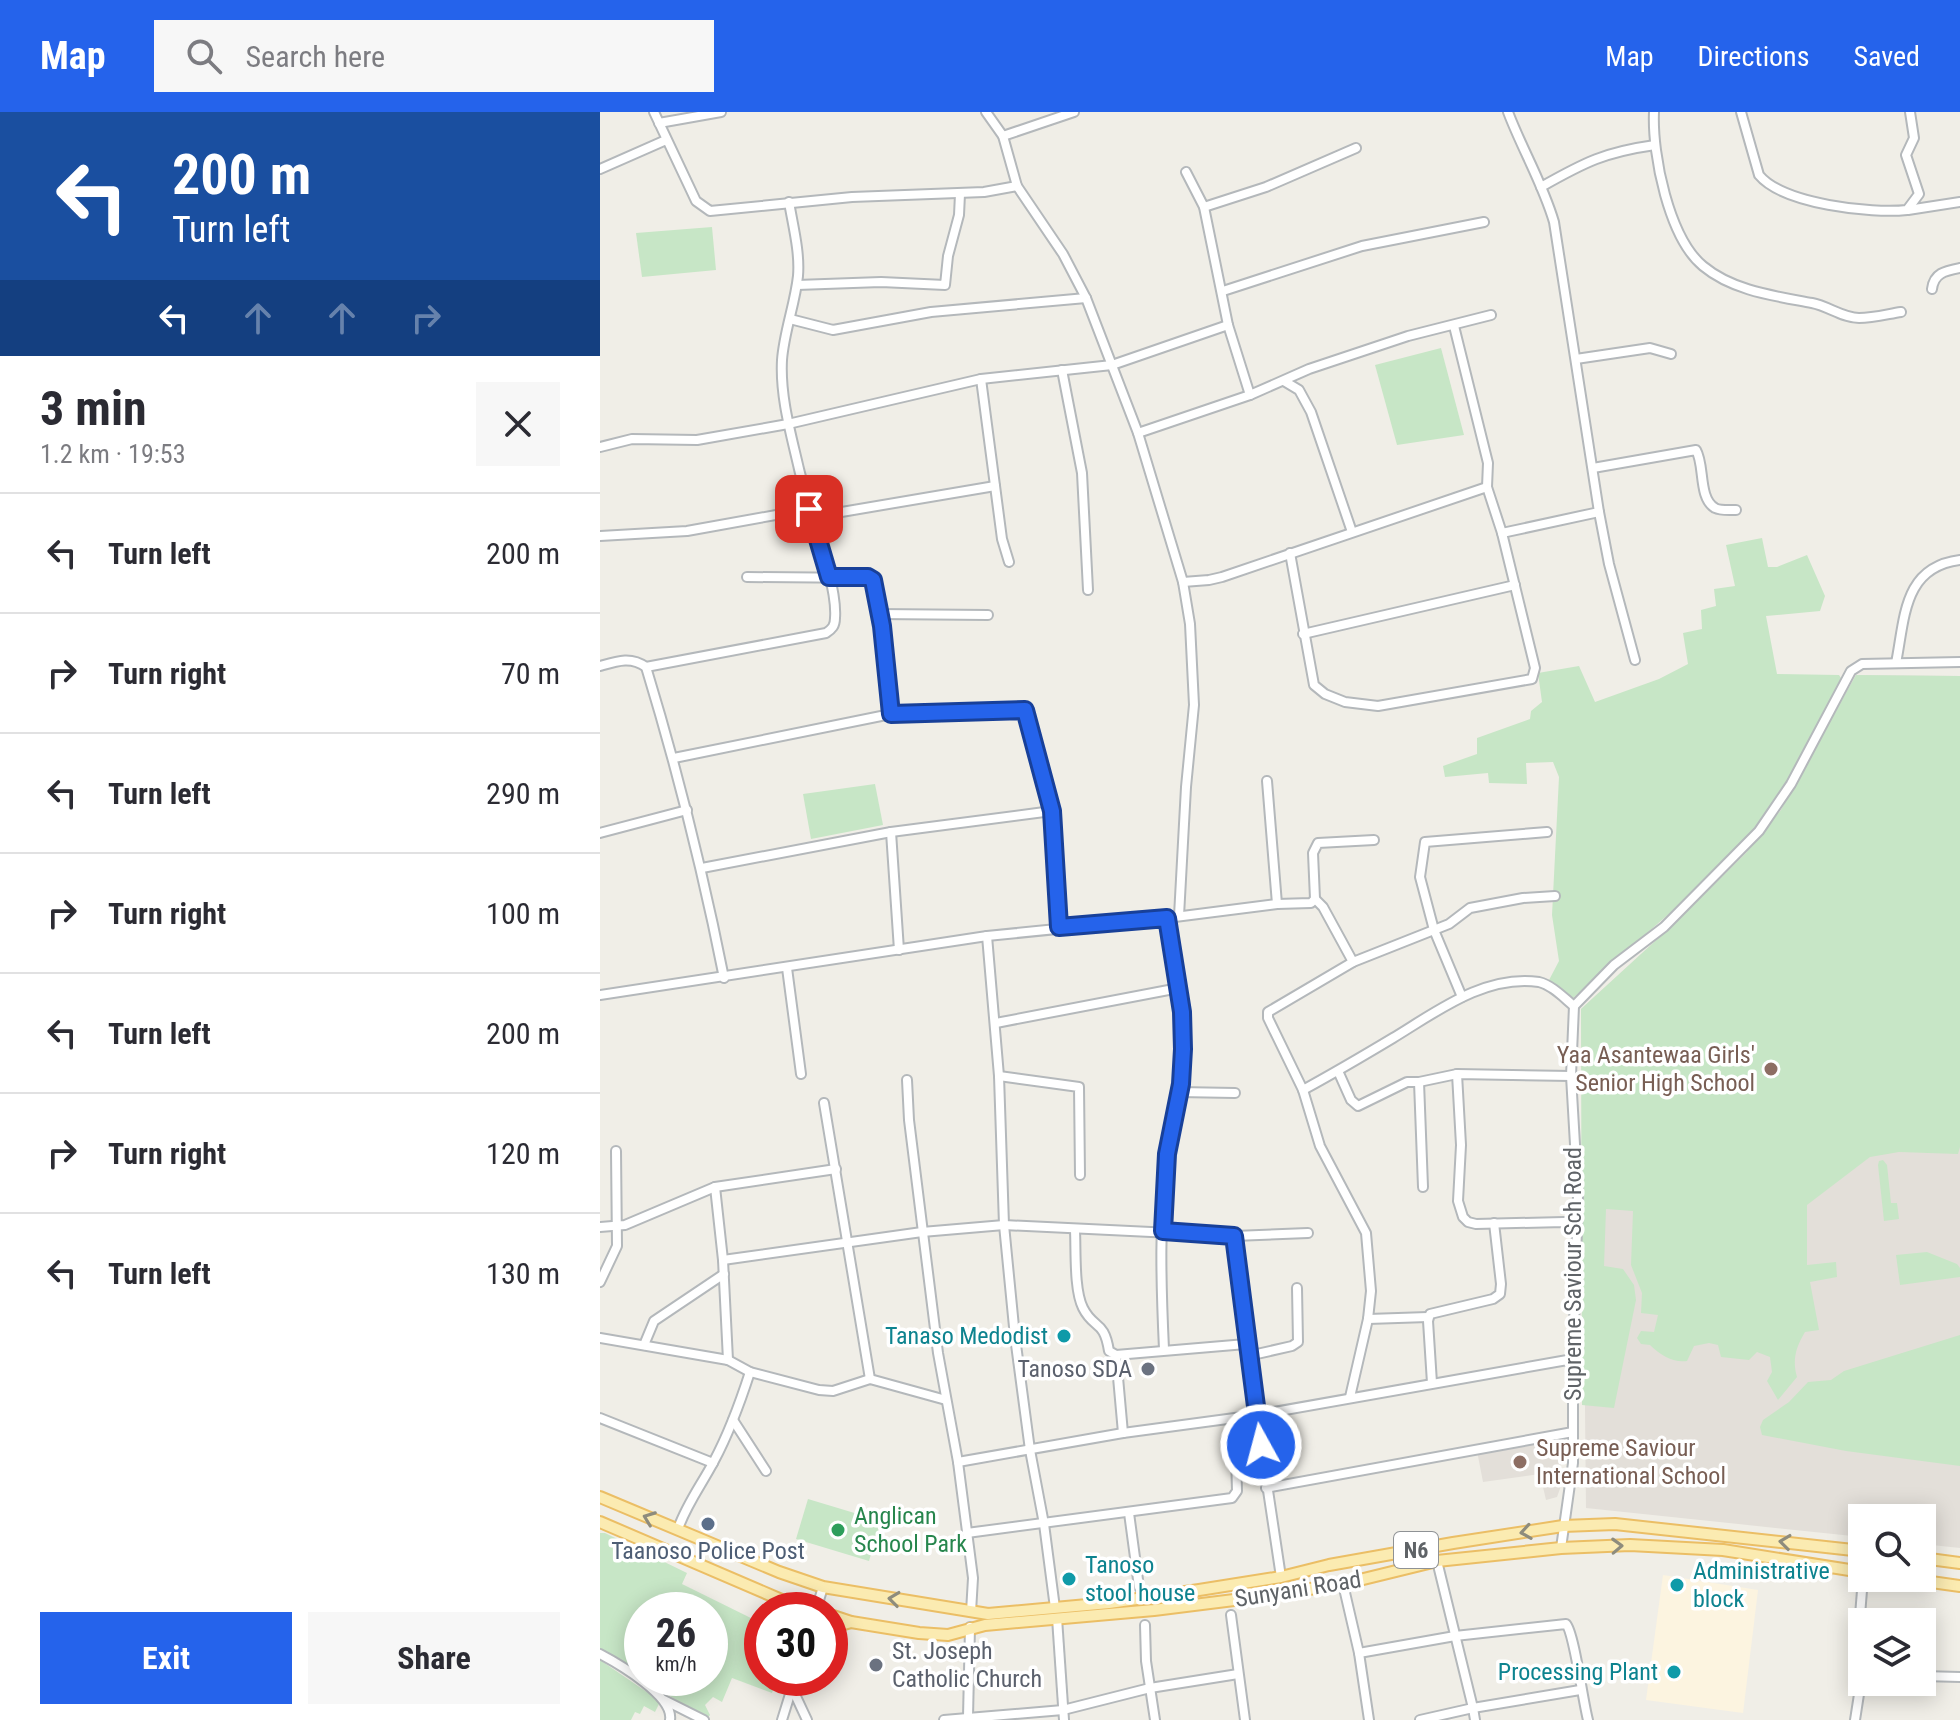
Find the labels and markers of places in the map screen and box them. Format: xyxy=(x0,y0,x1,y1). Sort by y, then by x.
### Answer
pin xyxy=(775,475,843,543)
place label: Yaa Asantewaa Girls' Senior High School xyxy=(1557,1041,1755,1097)
marker: Yaa Asantewaa Girls' Senior High School xyxy=(1762,1060,1780,1078)
place label: Tanaso Medodist xyxy=(885,1322,1048,1350)
marker: Tanaso Medodist xyxy=(1055,1327,1073,1345)
place label: Tanoso SDA xyxy=(1017,1355,1132,1383)
marker: Tanoso SDA xyxy=(1139,1360,1157,1378)
place label: Supreme Saviour International School xyxy=(1536,1434,1726,1490)
marker: Supreme Saviour International School xyxy=(1511,1453,1529,1471)
place label: Anglican School Park xyxy=(854,1502,967,1558)
marker: Taanoso Police Post xyxy=(699,1515,717,1533)
marker: Anglican School Park xyxy=(829,1521,847,1539)
place label: Taanoso Police Post xyxy=(611,1537,805,1565)
place label: Tanoso stool house xyxy=(1085,1551,1195,1607)
place label: Administrative block xyxy=(1693,1557,1830,1613)
marker: Tanoso stool house xyxy=(1060,1570,1078,1588)
marker: Administrative block xyxy=(1668,1576,1686,1594)
place label: St. Joseph Catholic Church xyxy=(892,1637,1042,1693)
marker: St. Joseph Catholic Church xyxy=(867,1656,885,1674)
place label: Processing Plant xyxy=(1498,1658,1658,1686)
marker: Processing Plant xyxy=(1665,1663,1683,1681)

